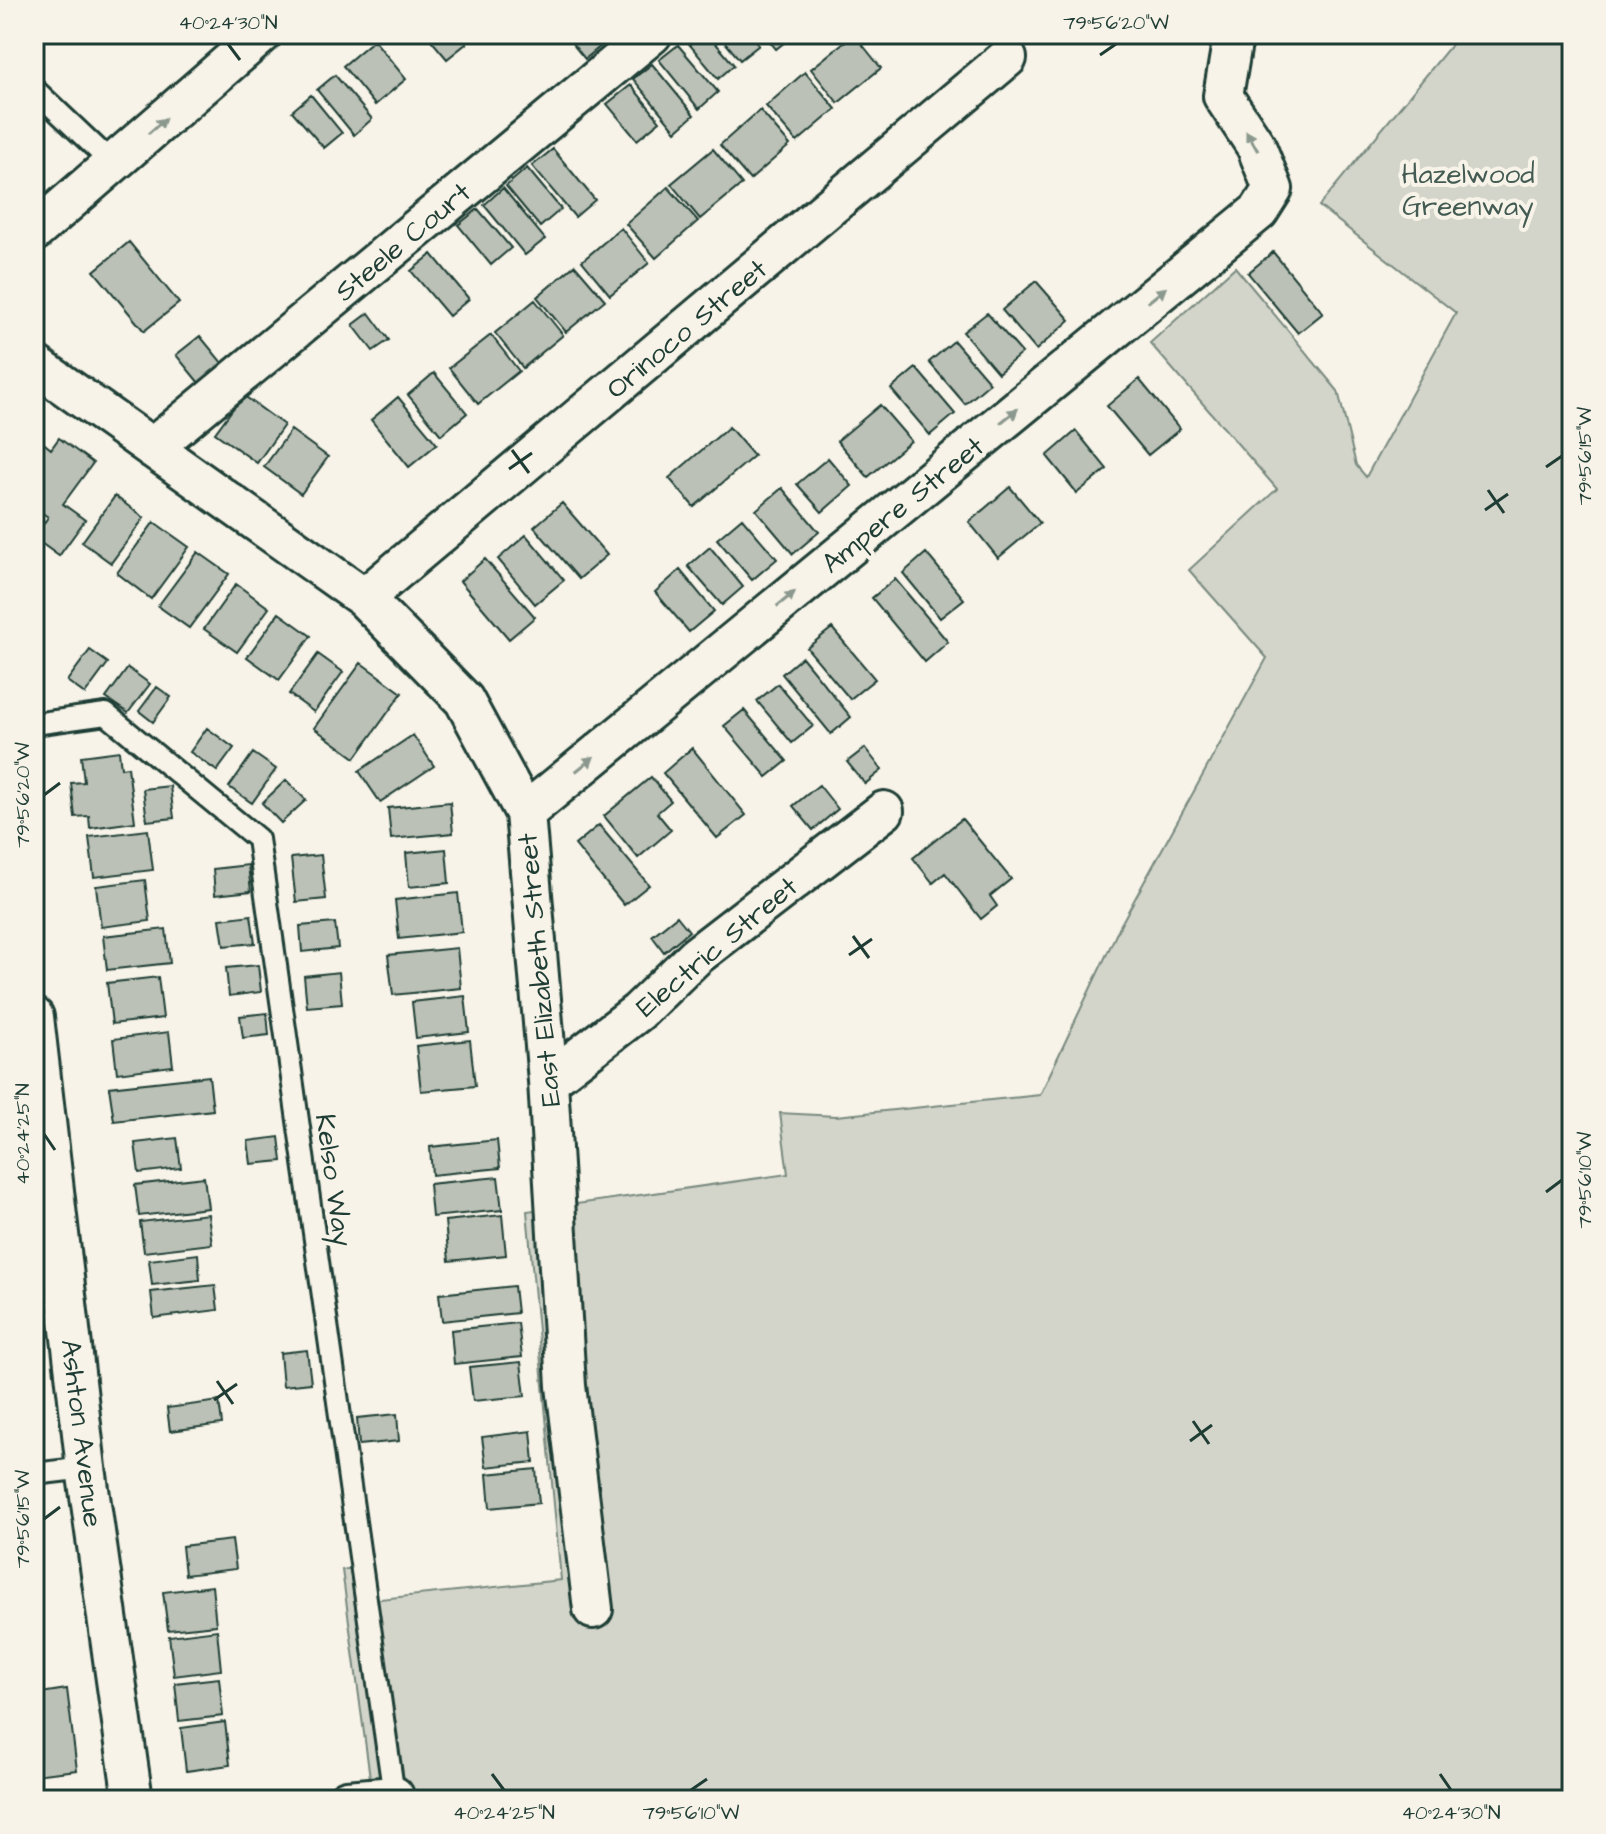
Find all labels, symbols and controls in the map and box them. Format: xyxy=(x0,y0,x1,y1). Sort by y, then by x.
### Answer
text: 40°24'30"N xyxy=(179,9,277,37)
text: 79°56'20"W xyxy=(1063,9,1169,37)
one-way arrow xyxy=(146,118,166,135)
one-way arrow xyxy=(1245,130,1259,152)
park label: Hazelwood Greenway xyxy=(1401,155,1535,228)
street label: Steele Court xyxy=(326,173,480,311)
street label: Orinoco Street xyxy=(598,250,776,408)
one-way arrow xyxy=(1147,287,1167,304)
text: 79°56'15"W xyxy=(1571,407,1599,505)
one-way arrow xyxy=(998,408,1018,425)
street label: Ampere Street xyxy=(813,427,993,583)
one-way arrow xyxy=(776,591,796,608)
text: 79°56'20"W xyxy=(9,742,37,848)
one-way arrow xyxy=(575,756,595,773)
street label: East Elizabeth Street xyxy=(508,831,571,1108)
street label: Electric Street xyxy=(628,867,807,1026)
text: 40°24'25"N xyxy=(9,1083,37,1185)
street label: Kelso Way xyxy=(303,1111,362,1249)
text: 79°56'10"W xyxy=(1571,1131,1599,1228)
street label: Ashton Avenue xyxy=(51,1337,112,1529)
text: 79°56'15"W xyxy=(9,1470,37,1568)
text: 40°24'25"N xyxy=(453,1799,555,1827)
text: 79°56'10"W xyxy=(643,1799,740,1827)
text: 40°24'30"N xyxy=(1402,1799,1500,1827)

